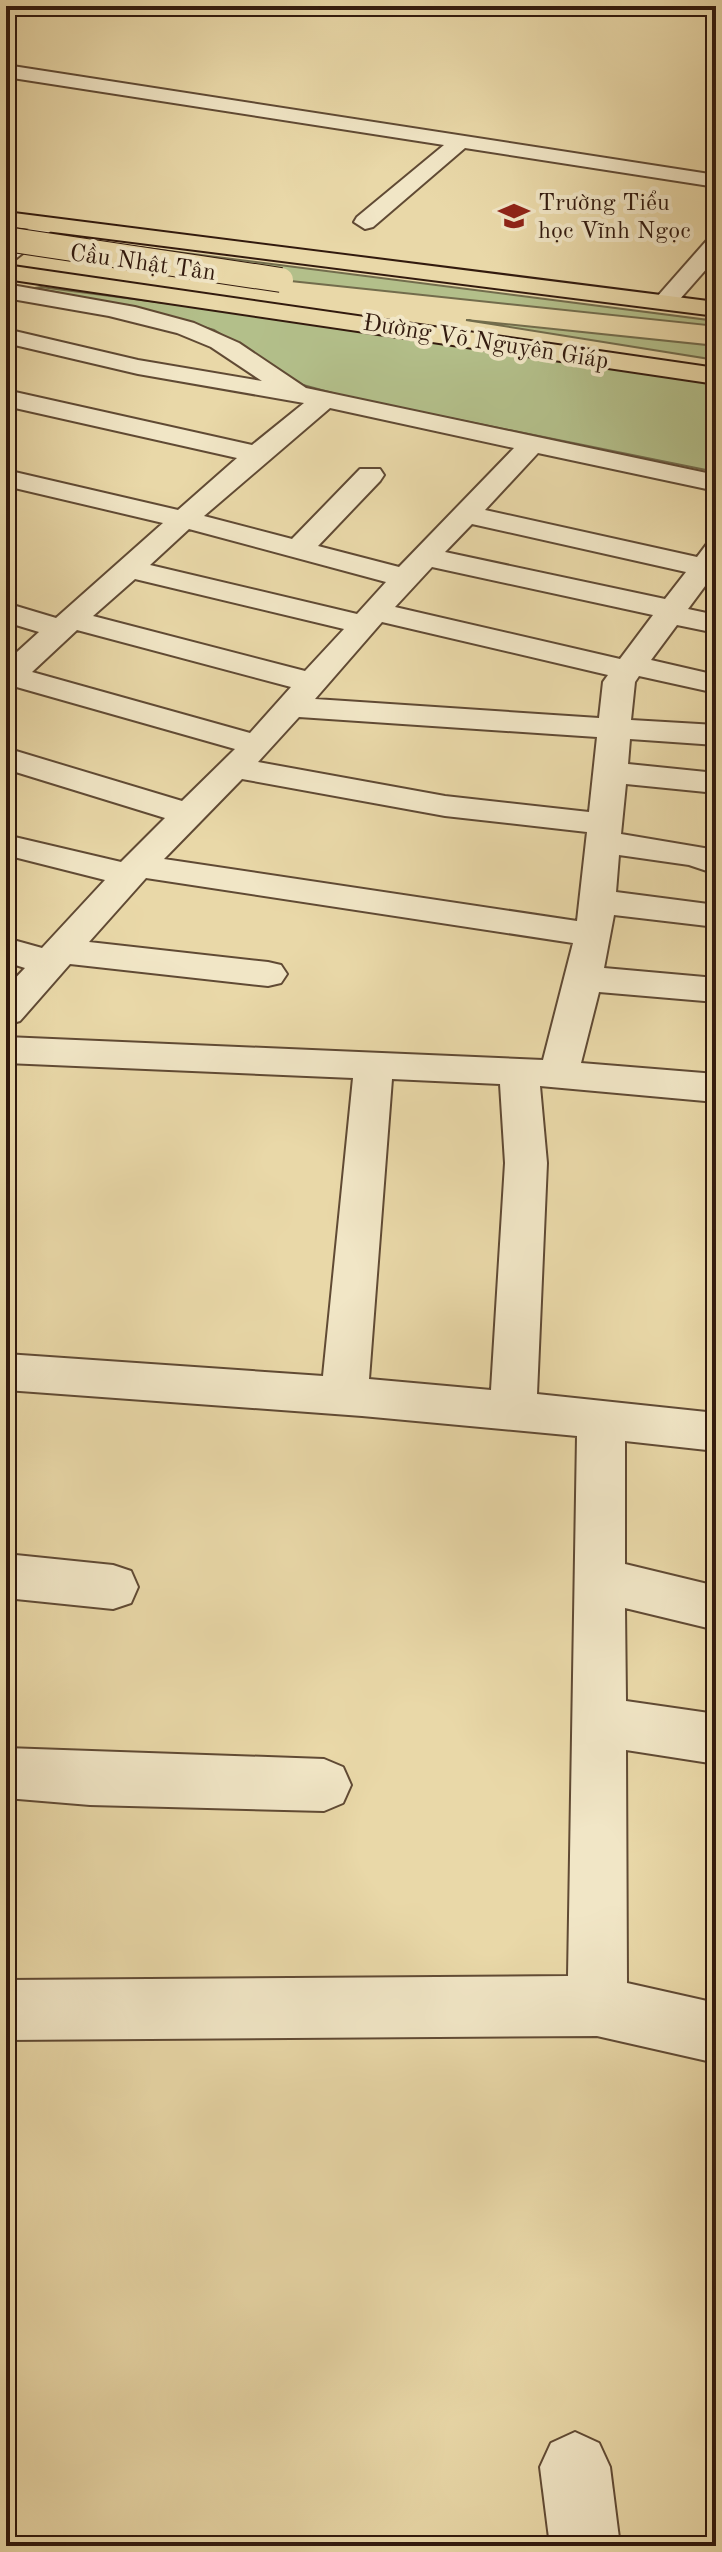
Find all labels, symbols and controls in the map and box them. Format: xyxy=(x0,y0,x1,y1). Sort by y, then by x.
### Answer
place label: Trường Tiểu học Vĩnh Ngọc xyxy=(538,190,691,244)
school or university icon: Trường Tiểu học Vĩnh Ngọc xyxy=(497,199,531,233)
street label: Cầu Nhật Tân xyxy=(68,240,218,286)
street label: Đường Võ Nguyên Giáp xyxy=(361,312,610,374)

